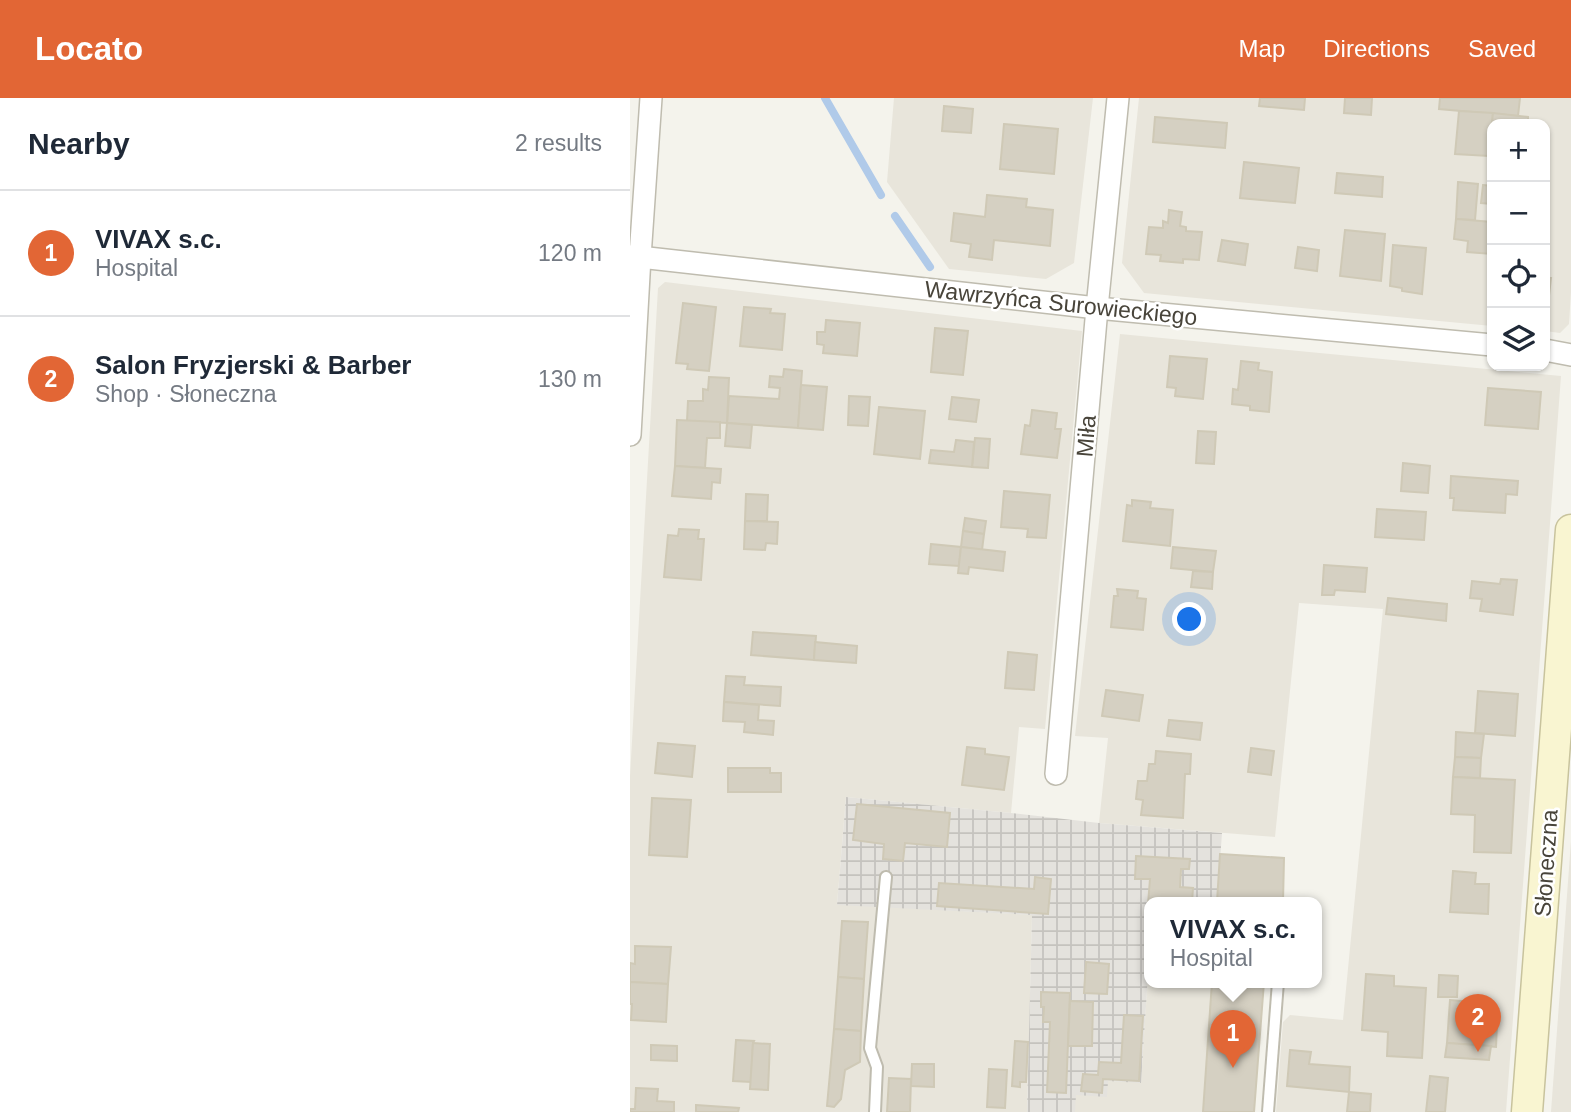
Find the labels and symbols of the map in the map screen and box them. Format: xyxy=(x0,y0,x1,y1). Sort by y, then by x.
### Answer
street label: Wawrzyńca Surowieckiego xyxy=(923,276,1199,330)
street label: Miła xyxy=(1071,414,1101,458)
your location xyxy=(1172,602,1206,636)
street label: Słoneczna xyxy=(1529,808,1563,917)
pin: 2 xyxy=(1455,994,1501,1052)
pin: 1 xyxy=(1210,1010,1256,1068)

